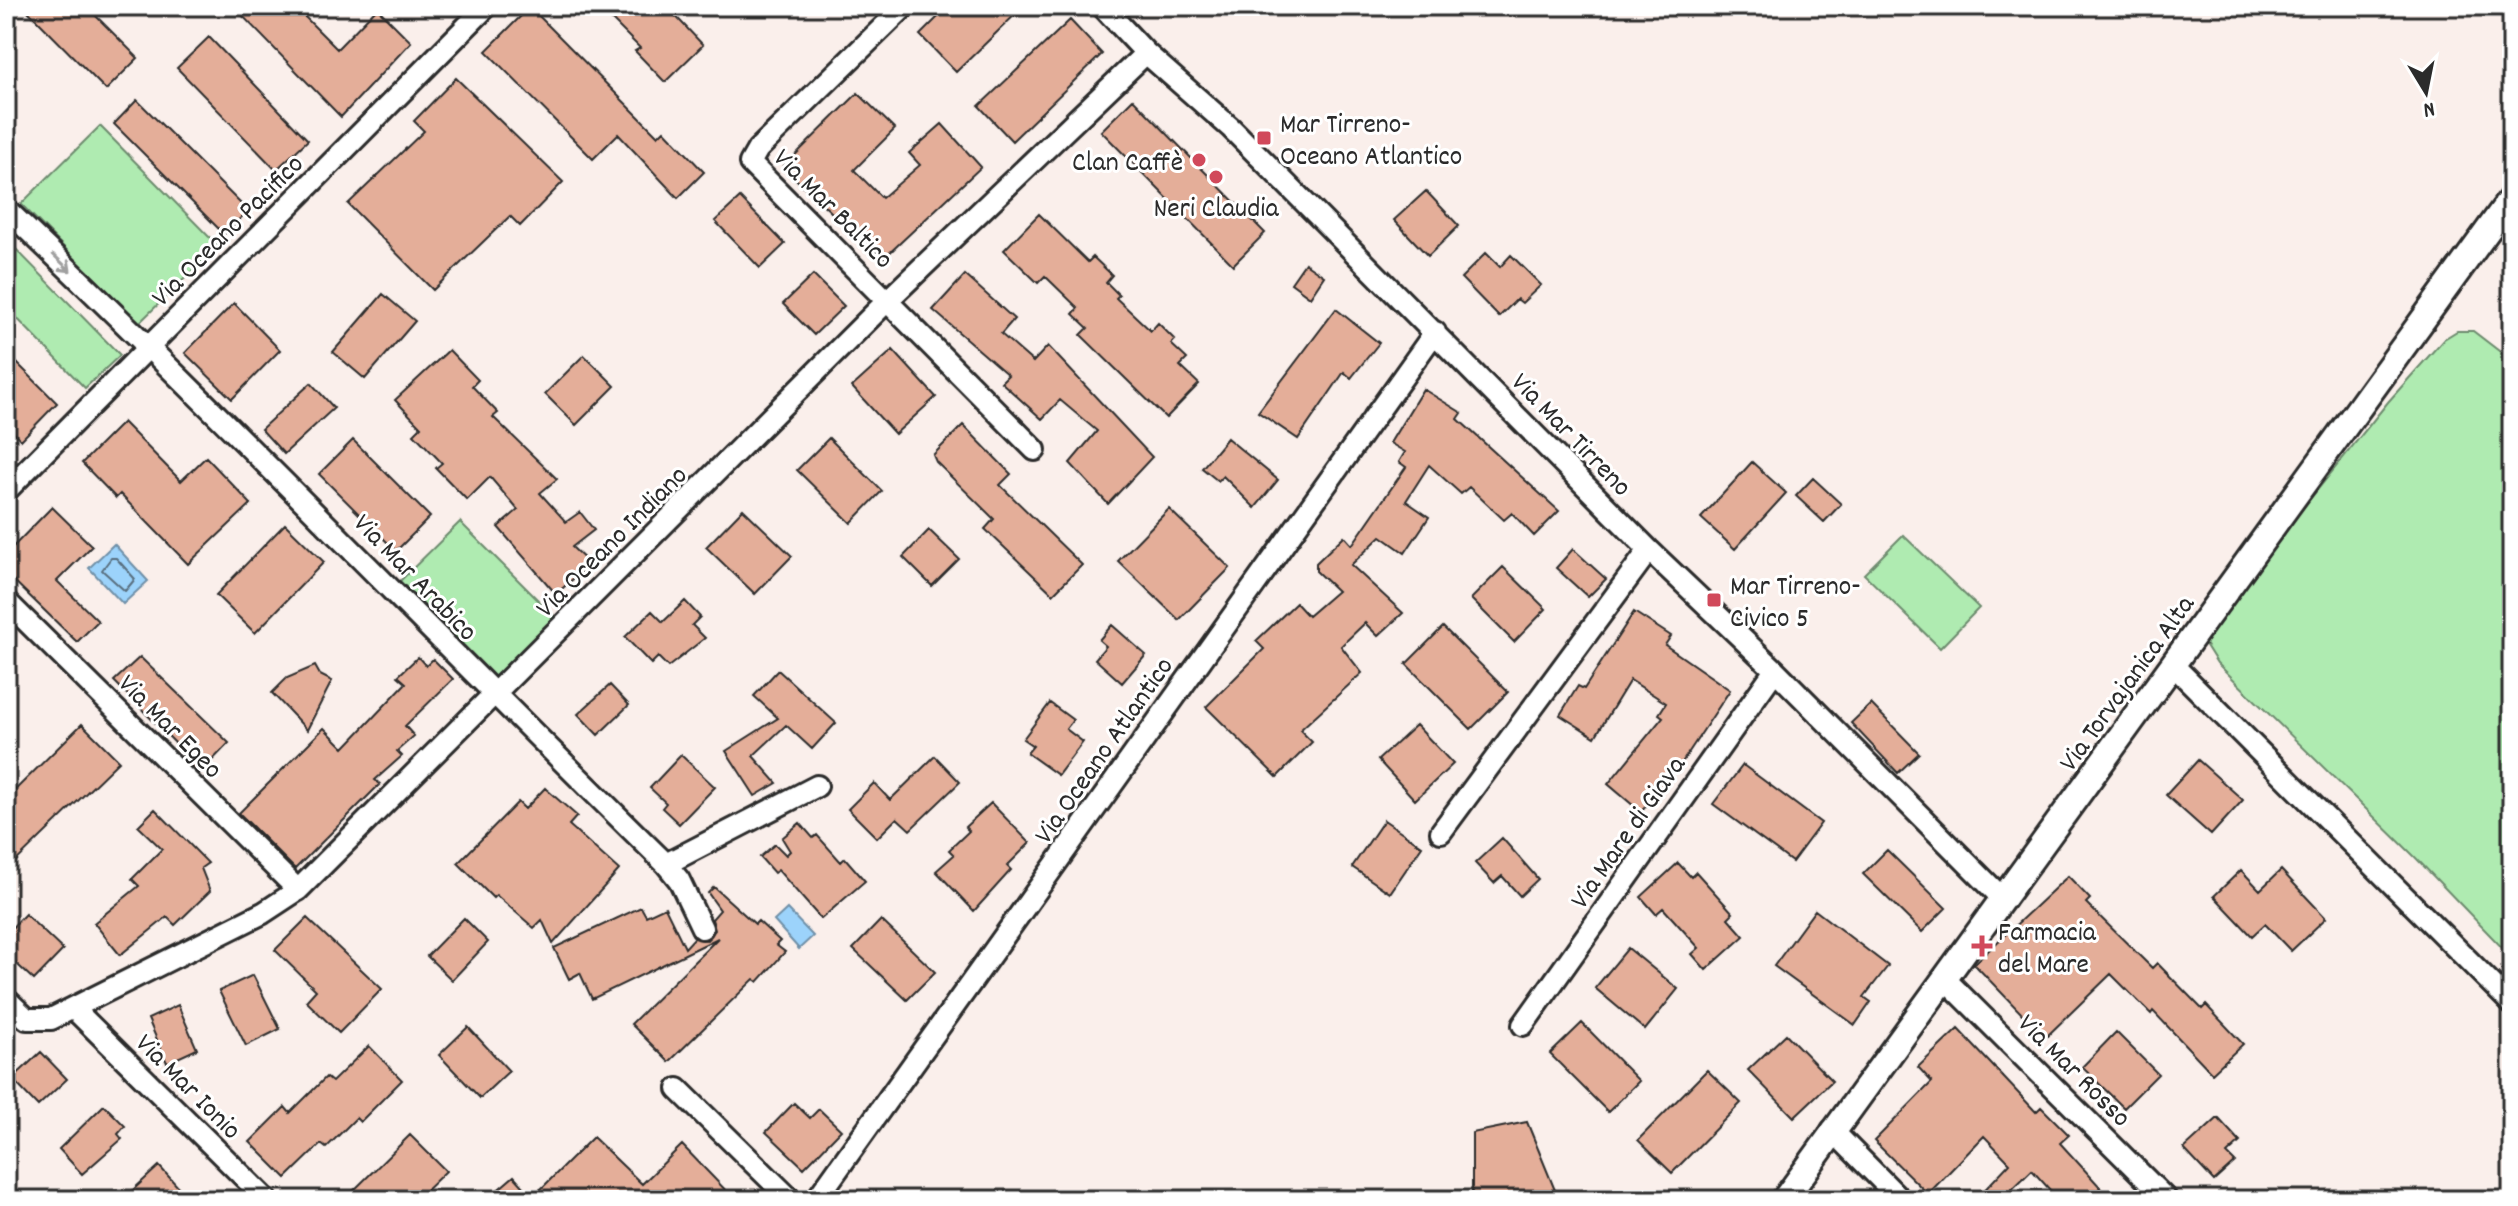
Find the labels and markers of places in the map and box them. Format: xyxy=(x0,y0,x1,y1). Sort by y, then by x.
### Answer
place label: Mar Tirreno- Oceano Atlantico xyxy=(1280,107,1462,179)
marker: Mar Tirreno- Oceano Atlantico xyxy=(1255,129,1273,147)
place label: Clan Caffè xyxy=(1072,145,1183,185)
marker: Clan Caffè xyxy=(1190,151,1208,169)
marker: Neri Claudia xyxy=(1207,168,1225,186)
place label: Neri Claudia xyxy=(1153,191,1279,231)
place label: Mar Tirreno- Civico 5 xyxy=(1730,569,1861,641)
marker: Mar Tirreno- Civico 5 xyxy=(1705,591,1723,609)
place label: Farmacia del Mare xyxy=(1998,915,2097,987)
marker: Farmacia del Mare xyxy=(1973,937,1991,955)

